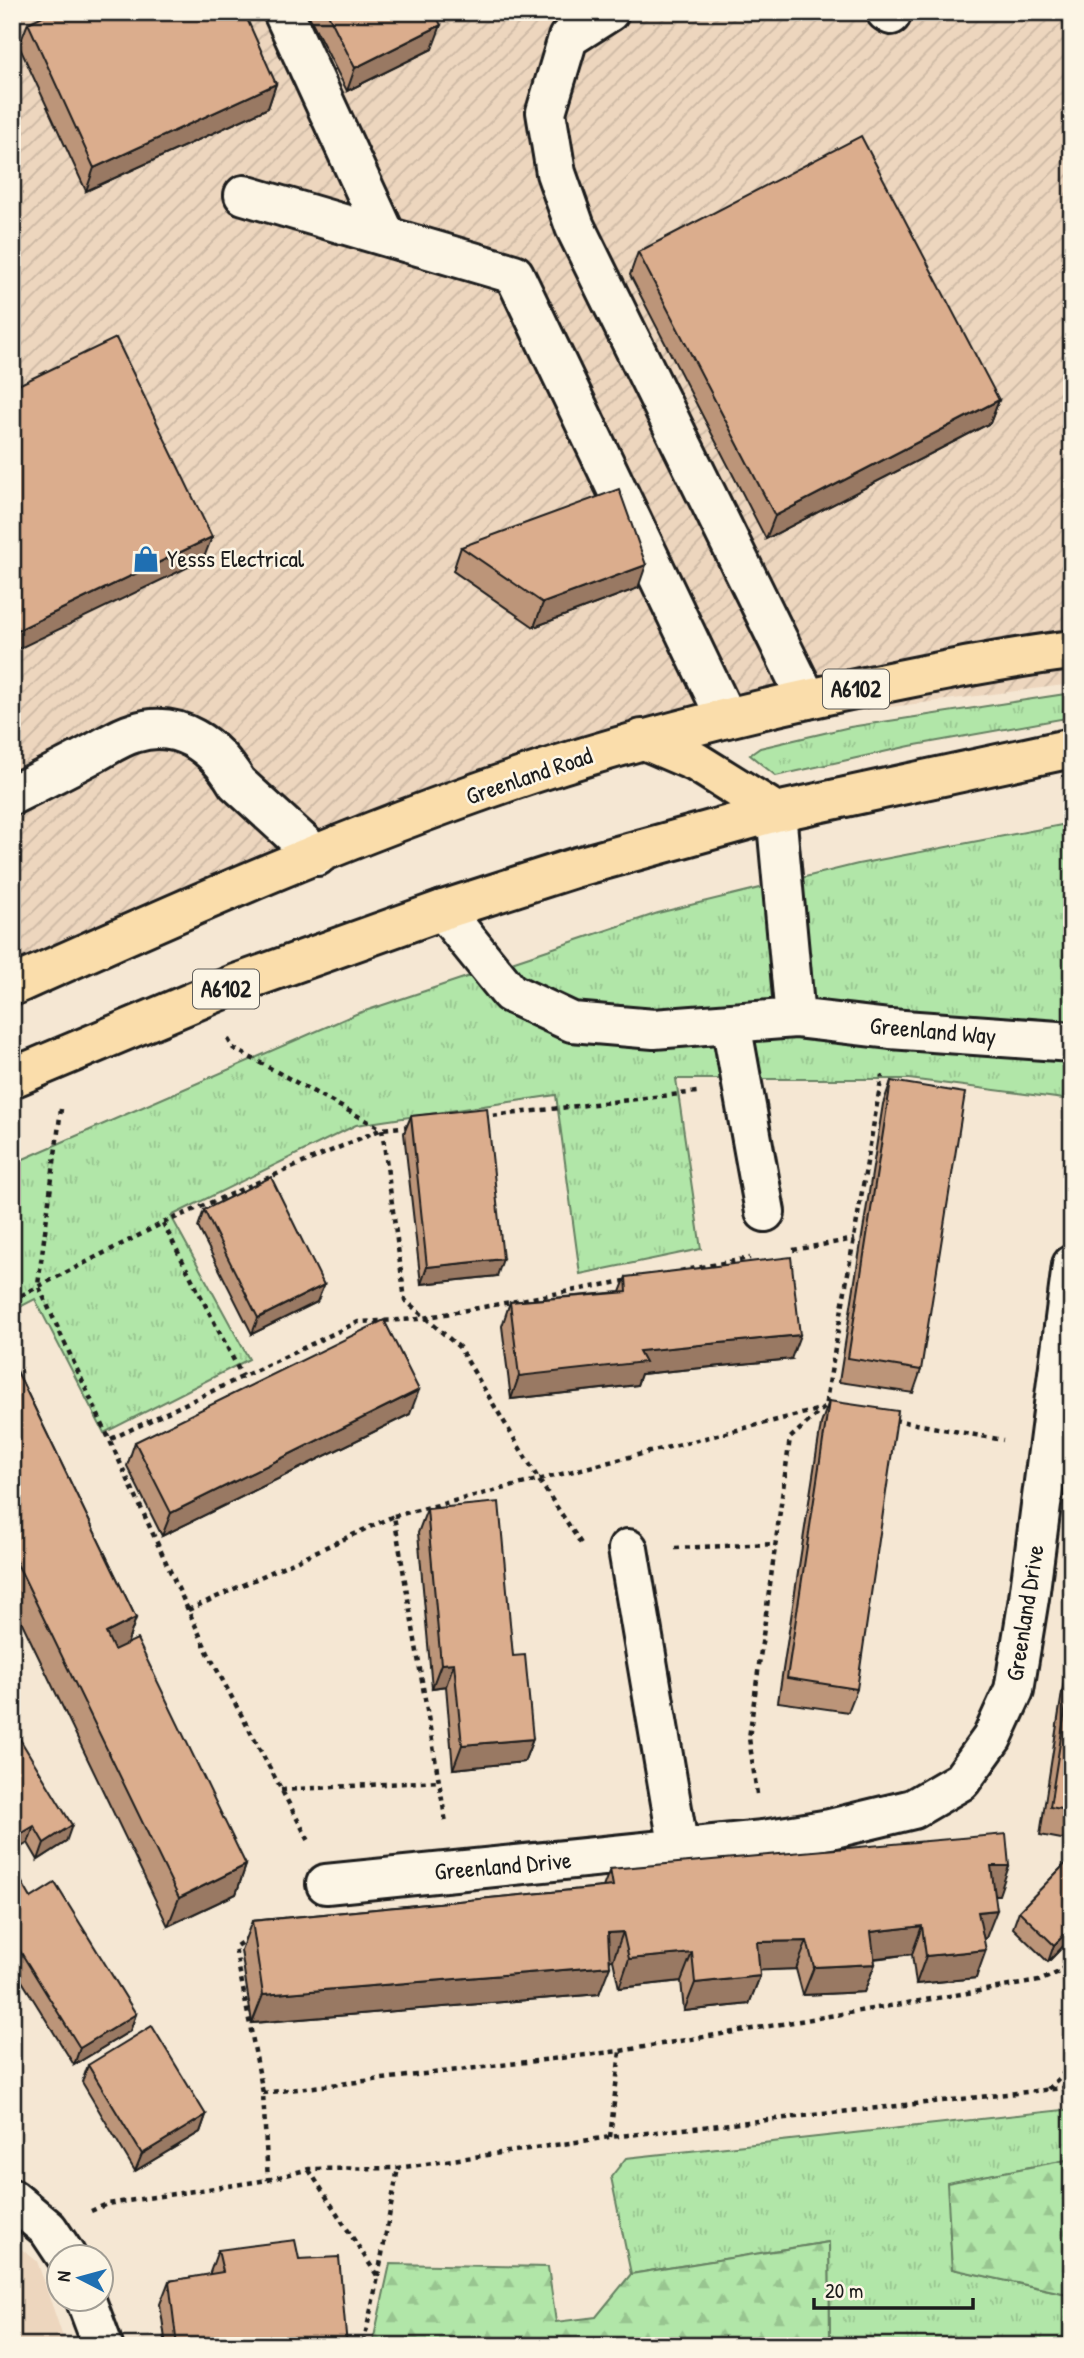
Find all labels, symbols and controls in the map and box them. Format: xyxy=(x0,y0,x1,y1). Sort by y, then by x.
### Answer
place label: Yesss Electrical xyxy=(167,542,305,574)
shop icon: Yesss Electrical xyxy=(131,544,161,574)
road number: A6102 xyxy=(823,670,889,708)
street label: Greenland Road xyxy=(461,739,596,812)
road number: A6102 xyxy=(193,970,259,1008)
street label: Greenland Way xyxy=(869,1009,998,1051)
street label: Greenland Drive xyxy=(997,1542,1051,1683)
street label: Greenland Drive xyxy=(433,1843,573,1887)
north arrow xyxy=(46,2242,116,2312)
scale bar xyxy=(814,2267,974,2311)
text: N xyxy=(50,2270,77,2283)
text: 20 m xyxy=(825,2276,863,2305)

